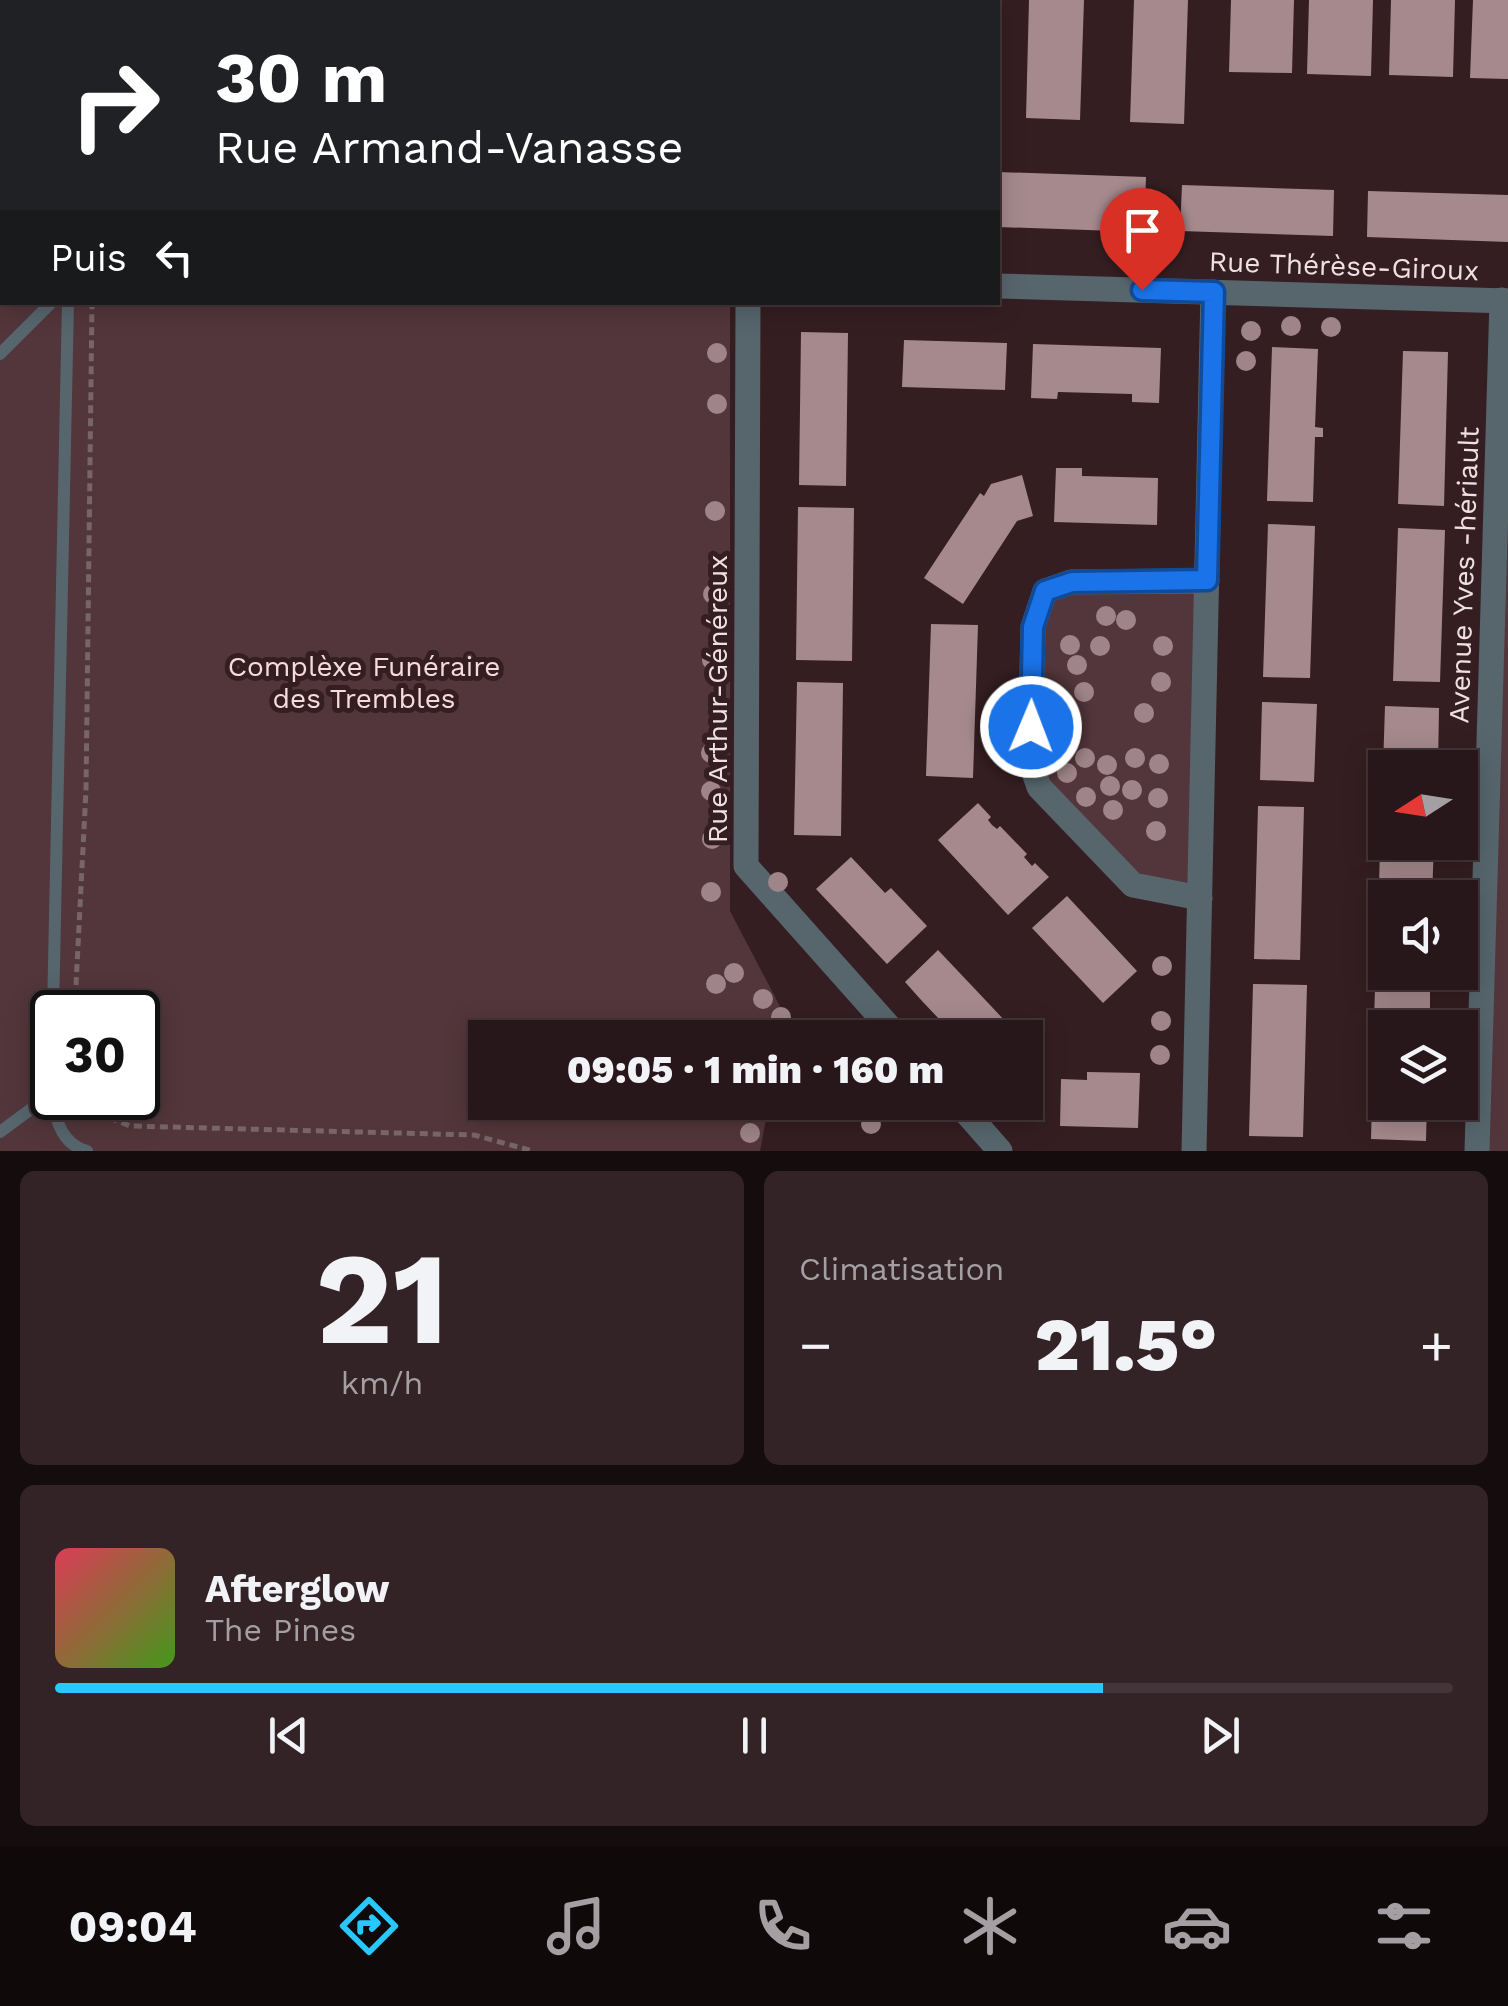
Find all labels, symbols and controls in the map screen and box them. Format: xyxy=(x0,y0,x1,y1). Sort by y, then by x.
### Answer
text: 30 m xyxy=(215,37,387,119)
icon: right xyxy=(50,40,180,170)
text: Rue Armand-Vanasse xyxy=(215,121,683,174)
pin xyxy=(1100,188,1185,291)
icon: arrive xyxy=(1115,203,1170,258)
icon: left xyxy=(147,230,202,285)
text: Puis xyxy=(50,236,127,280)
street label: Rue Thérèse-Giroux xyxy=(1208,245,1480,287)
street label: Avenue Yves -hériault xyxy=(1442,426,1486,724)
street label: Rue Arthur-Généreux xyxy=(701,555,734,843)
park label: Complèxe Funéraire des Trembles xyxy=(228,650,500,715)
position arrow xyxy=(979,675,1083,779)
north arrow xyxy=(1368,750,1478,860)
map controls xyxy=(1368,750,1478,1120)
button: sound xyxy=(1368,880,1478,990)
speed limit sign: 30 xyxy=(30,990,160,1120)
button: layers xyxy=(1368,1010,1478,1120)
text: 09:05 · 1 min · 160 m xyxy=(567,1048,944,1092)
text: 21 xyxy=(315,1222,449,1375)
text: Climatisation xyxy=(799,1250,1004,1288)
text: 21.5° xyxy=(1035,1300,1217,1388)
text: − xyxy=(799,1313,832,1377)
text: + xyxy=(1420,1313,1453,1377)
text: km/h xyxy=(341,1364,423,1402)
text: Afterglow xyxy=(205,1567,390,1611)
text: The Pines xyxy=(205,1611,356,1649)
icon: previous xyxy=(261,1708,316,1763)
icon: pause xyxy=(727,1708,782,1763)
icon: next xyxy=(1193,1708,1248,1763)
icon: directions xyxy=(334,1891,404,1961)
icon: music xyxy=(541,1891,611,1961)
icon: phone xyxy=(748,1891,818,1961)
icon: climate xyxy=(955,1891,1025,1961)
icon: car xyxy=(1162,1891,1232,1961)
icon: filters xyxy=(1369,1891,1439,1961)
text: 09:04 xyxy=(69,1900,197,1953)

